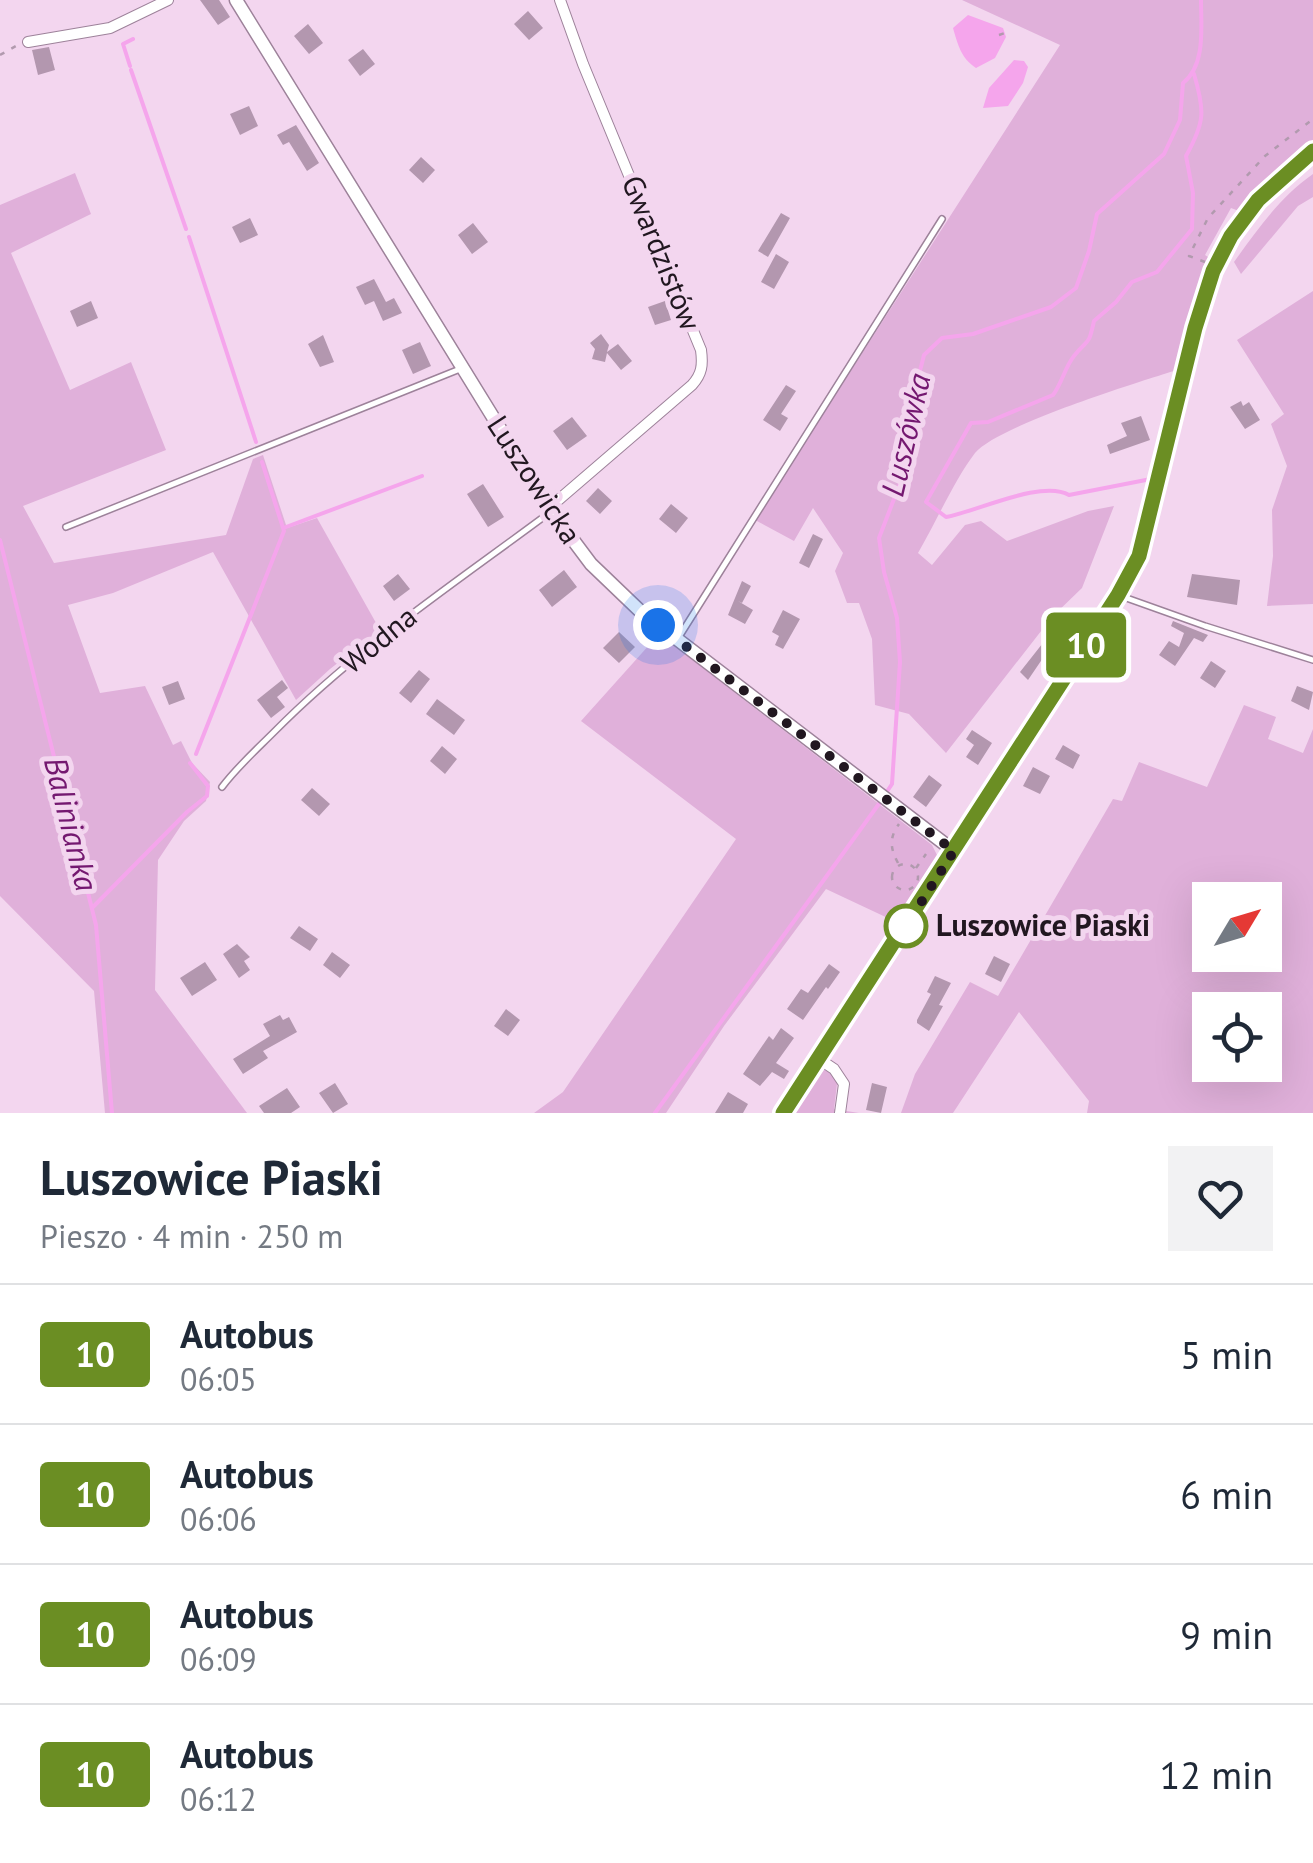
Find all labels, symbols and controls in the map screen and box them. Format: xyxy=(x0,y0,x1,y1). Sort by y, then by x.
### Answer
street label: Gwardzistów xyxy=(614,169,711,335)
water label: Luszówka xyxy=(871,369,940,500)
street label: Luszowicka xyxy=(479,408,591,551)
street label: Wodna xyxy=(332,596,424,681)
your location xyxy=(633,600,683,650)
line badge: 10 xyxy=(1041,612,1131,678)
text: 10 xyxy=(1066,622,1106,668)
water label: Balinianka xyxy=(35,752,109,896)
north arrow xyxy=(1192,882,1282,972)
map controls xyxy=(1192,882,1282,1082)
marker: Luszowice Piaski xyxy=(885,905,927,947)
place label: Luszowice Piaski xyxy=(936,905,1150,944)
button: locate xyxy=(1192,992,1282,1082)
text: Luszowice Piaski xyxy=(40,1146,383,1208)
button: heart xyxy=(1168,1146,1273,1251)
text: Pieszo · 4 min · 250 m xyxy=(40,1215,343,1257)
text: Autobus xyxy=(180,1309,314,1358)
text: 5 min xyxy=(1180,1330,1273,1379)
text: 10 xyxy=(75,1331,115,1377)
text: 06:05 xyxy=(180,1358,257,1400)
text: Autobus xyxy=(180,1449,314,1498)
text: 6 min xyxy=(1180,1470,1273,1519)
text: 10 xyxy=(75,1471,115,1517)
text: 06:06 xyxy=(180,1498,257,1540)
text: Autobus xyxy=(180,1589,314,1638)
text: 9 min xyxy=(1180,1610,1273,1659)
text: 10 xyxy=(75,1611,115,1657)
text: 06:09 xyxy=(180,1638,257,1680)
text: Autobus xyxy=(180,1729,314,1778)
text: 12 min xyxy=(1160,1750,1273,1799)
text: 10 xyxy=(75,1751,115,1797)
text: 06:12 xyxy=(180,1778,257,1820)

